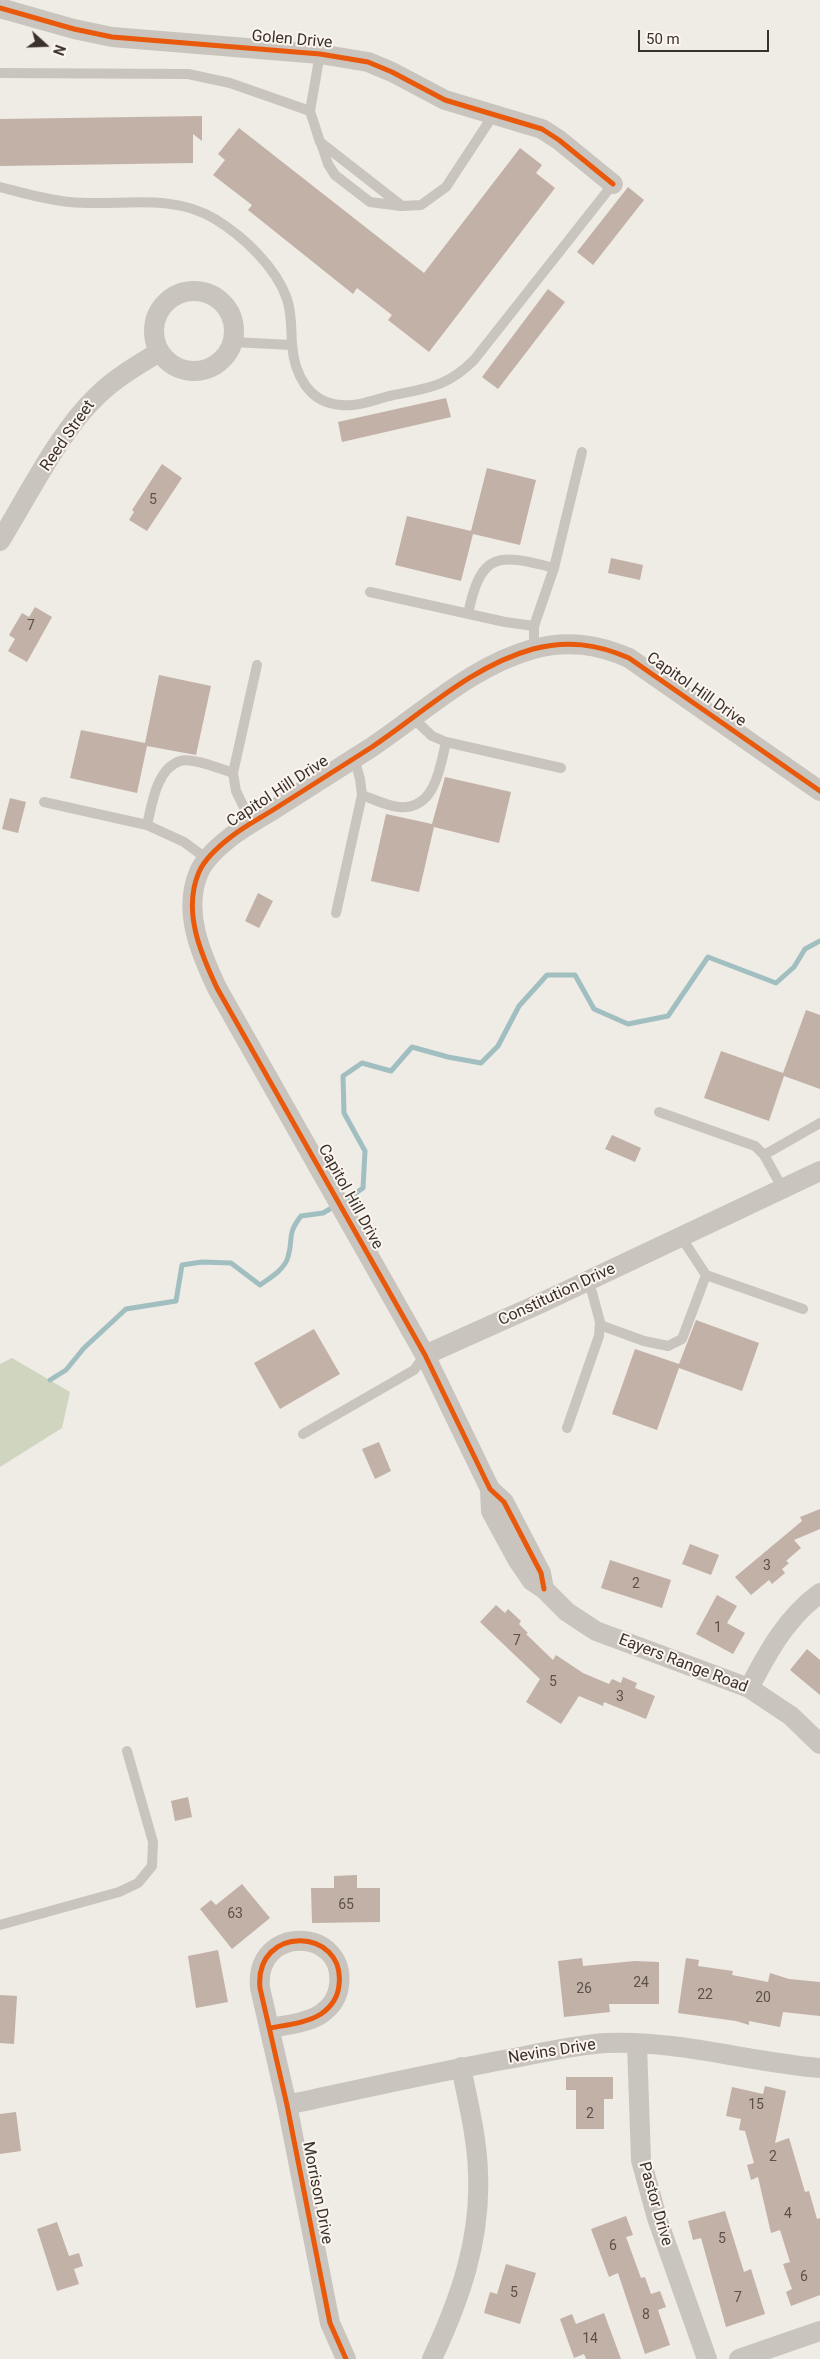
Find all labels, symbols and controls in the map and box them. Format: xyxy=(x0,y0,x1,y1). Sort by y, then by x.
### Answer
north arrow xyxy=(20,20,70,70)
scale bar xyxy=(640,20,771,52)
street label: Golen Drive xyxy=(251,27,333,53)
text: 50 m xyxy=(646,30,680,48)
text: N xyxy=(50,43,68,58)
street label: Reed Street xyxy=(37,397,99,475)
house number: 5 xyxy=(149,492,157,508)
house number: 7 xyxy=(27,618,35,634)
street label: Capitol Hill Drive xyxy=(643,649,749,731)
street label: Capitol Hill Drive xyxy=(224,752,332,832)
street label: Capitol Hill Drive xyxy=(313,1141,387,1253)
street label: Constitution Drive xyxy=(495,1260,619,1330)
house number: 3 xyxy=(763,1558,771,1574)
house number: 2 xyxy=(632,1576,640,1592)
house number: 1 xyxy=(714,1620,722,1636)
street label: Eayers Range Road xyxy=(616,1631,750,1697)
house number: 7 xyxy=(513,1633,521,1649)
house number: 5 xyxy=(549,1674,557,1690)
house number: 3 xyxy=(616,1689,624,1705)
house number: 65 xyxy=(338,1897,354,1913)
house number: 63 xyxy=(227,1906,243,1922)
house number: 24 xyxy=(633,1975,649,1991)
house number: 26 xyxy=(576,1981,592,1997)
house number: 22 xyxy=(697,1987,713,2003)
house number: 20 xyxy=(755,1990,771,2006)
street label: Nevins Drive xyxy=(507,2036,597,2068)
house number: 15 xyxy=(748,2097,764,2113)
house number: 2 xyxy=(586,2106,594,2122)
street label: Morrison Drive xyxy=(298,2140,336,2246)
house number: 2 xyxy=(769,2149,777,2165)
street label: Pastor Drive xyxy=(634,2160,676,2248)
house number: 4 xyxy=(784,2206,792,2222)
house number: 5 xyxy=(718,2231,726,2247)
house number: 6 xyxy=(609,2238,617,2254)
house number: 6 xyxy=(800,2269,808,2285)
house number: 5 xyxy=(510,2285,518,2301)
house number: 7 xyxy=(734,2290,742,2306)
house number: 8 xyxy=(642,2307,650,2323)
house number: 14 xyxy=(582,2331,598,2347)

